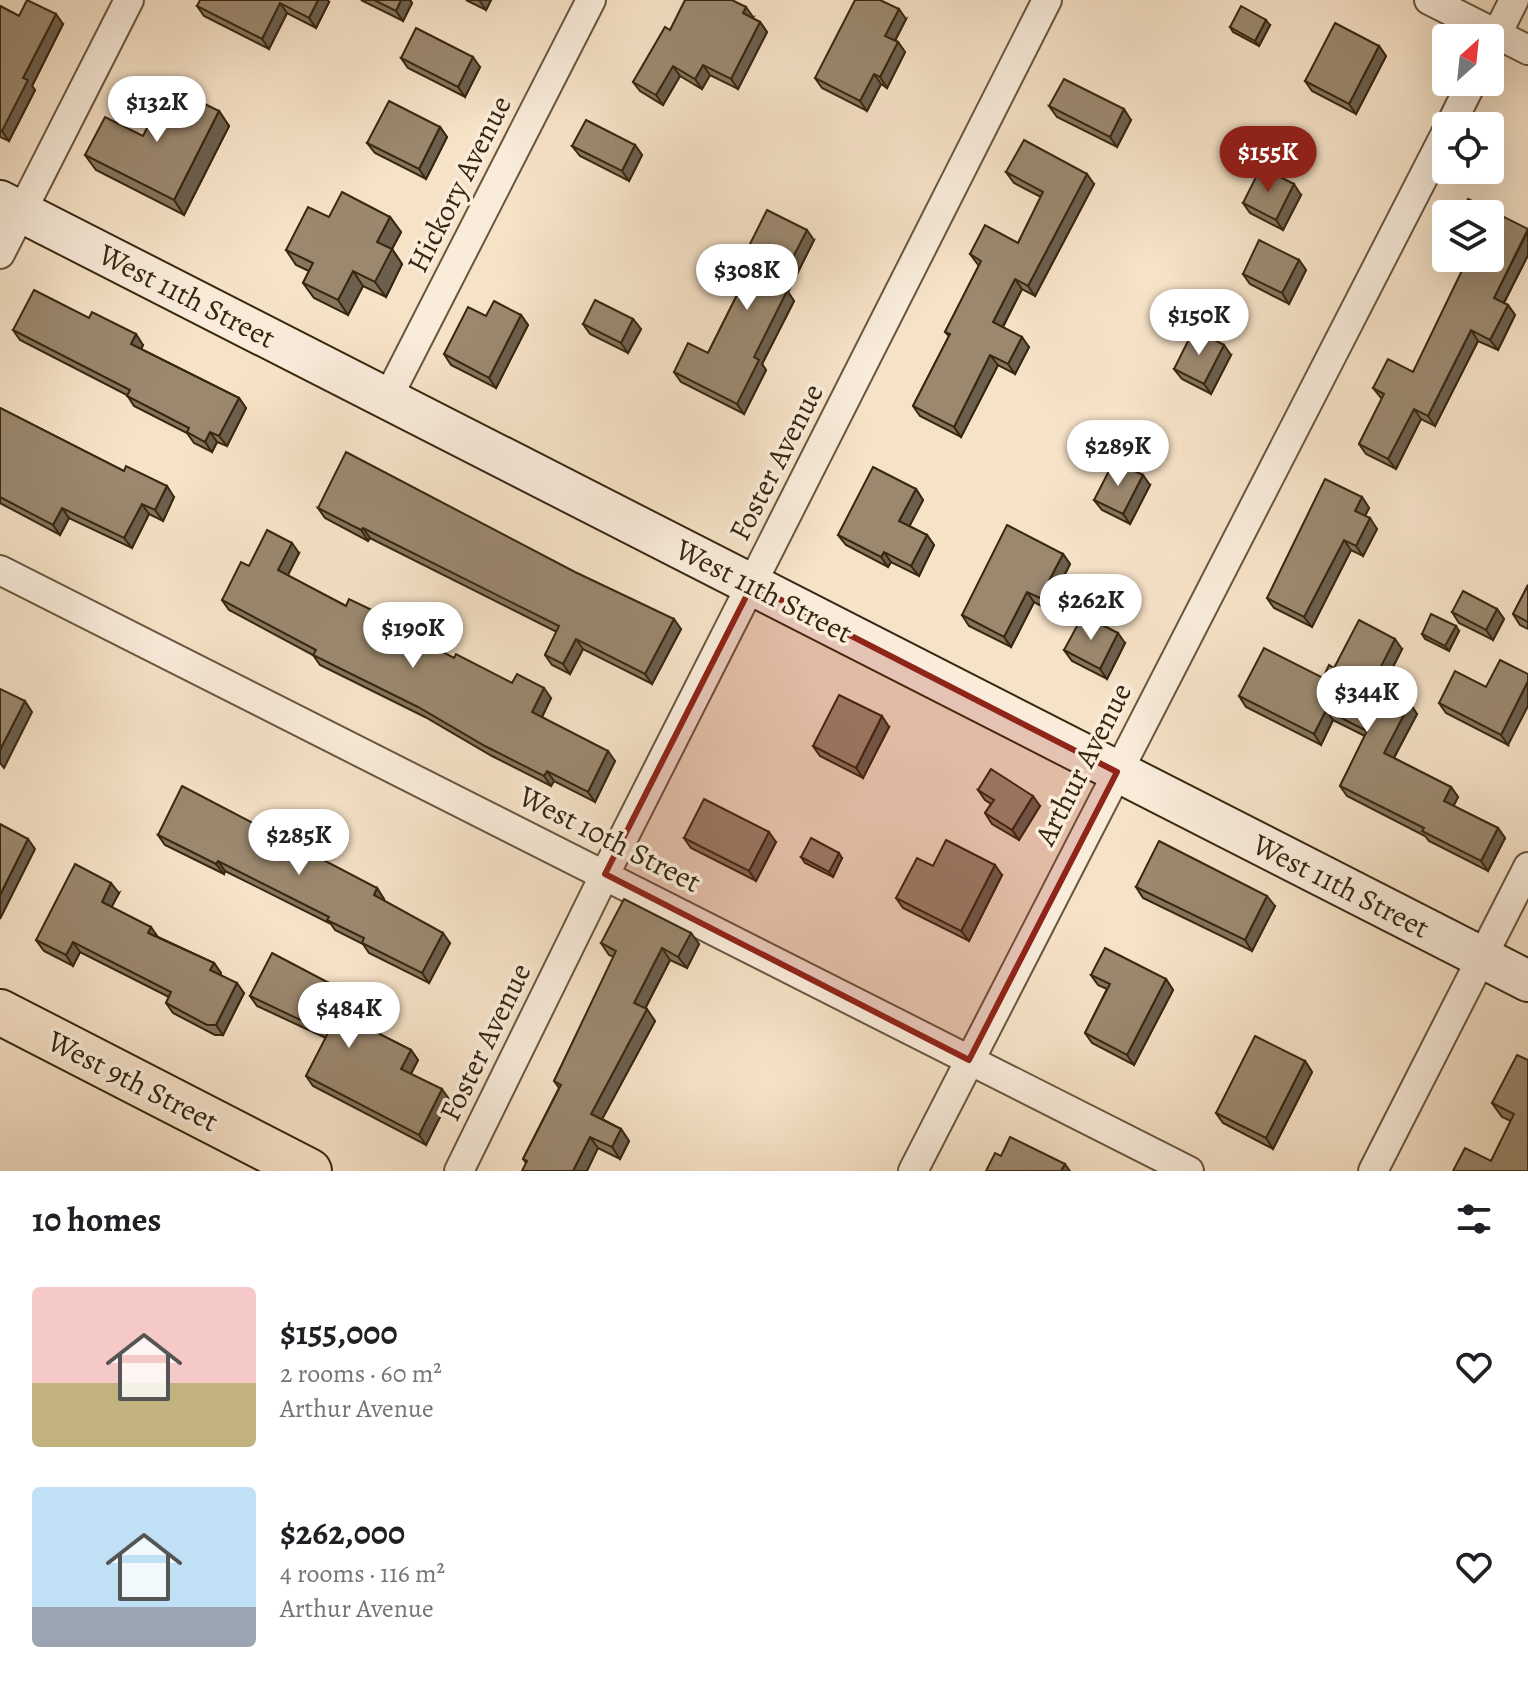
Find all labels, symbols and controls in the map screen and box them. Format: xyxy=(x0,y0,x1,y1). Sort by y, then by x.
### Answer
north arrow xyxy=(1432,24,1504,96)
map controls xyxy=(1432,24,1504,272)
pin: $132K xyxy=(101,76,213,144)
text: $132K xyxy=(126,84,188,119)
street label: Hickory Avenue xyxy=(397,89,521,279)
button: locate xyxy=(1432,112,1504,184)
pin: $155K xyxy=(1212,126,1324,194)
text: $155K xyxy=(1238,134,1298,169)
button: layers xyxy=(1432,200,1504,272)
street label: West 11th Street xyxy=(91,234,282,358)
pin: $308K xyxy=(691,244,803,312)
text: $308K xyxy=(714,252,780,287)
pin: $150K xyxy=(1143,289,1255,357)
text: $150K xyxy=(1168,297,1230,332)
street label: Foster Avenue xyxy=(719,377,833,547)
pin: $289K xyxy=(1062,420,1174,488)
text: $289K xyxy=(1085,428,1151,463)
street label: West 11th Street xyxy=(668,529,859,653)
pin: $262K xyxy=(1035,574,1147,642)
text: $262K xyxy=(1058,582,1124,617)
pin: $190K xyxy=(357,602,469,670)
text: $190K xyxy=(381,610,445,645)
pin: $344K xyxy=(1311,666,1423,734)
text: $344K xyxy=(1335,674,1399,709)
street label: Arthur Avenue xyxy=(1024,676,1141,853)
street label: West 10th Street xyxy=(511,776,708,902)
pin: $285K xyxy=(243,809,355,877)
text: $285K xyxy=(266,817,332,852)
street label: West 11th Street xyxy=(1245,824,1436,948)
street label: Foster Avenue xyxy=(430,956,540,1128)
pin: $484K xyxy=(293,982,405,1050)
text: $484K xyxy=(316,990,382,1025)
street label: West 9th Street xyxy=(40,1020,225,1141)
text: 10 homes xyxy=(32,1196,161,1243)
icon: filters xyxy=(1452,1197,1496,1241)
text: $155,000 xyxy=(280,1309,398,1356)
icon: home xyxy=(96,1319,192,1415)
icon: heart xyxy=(1452,1345,1496,1389)
text: 2 rooms · 60 m² xyxy=(280,1356,442,1391)
text: Arthur Avenue xyxy=(280,1391,434,1426)
text: $262,000 xyxy=(280,1509,405,1556)
icon: home xyxy=(96,1519,192,1615)
icon: heart xyxy=(1452,1545,1496,1589)
text: 4 rooms · 116 m² xyxy=(280,1556,445,1591)
text: Arthur Avenue xyxy=(280,1591,434,1626)

